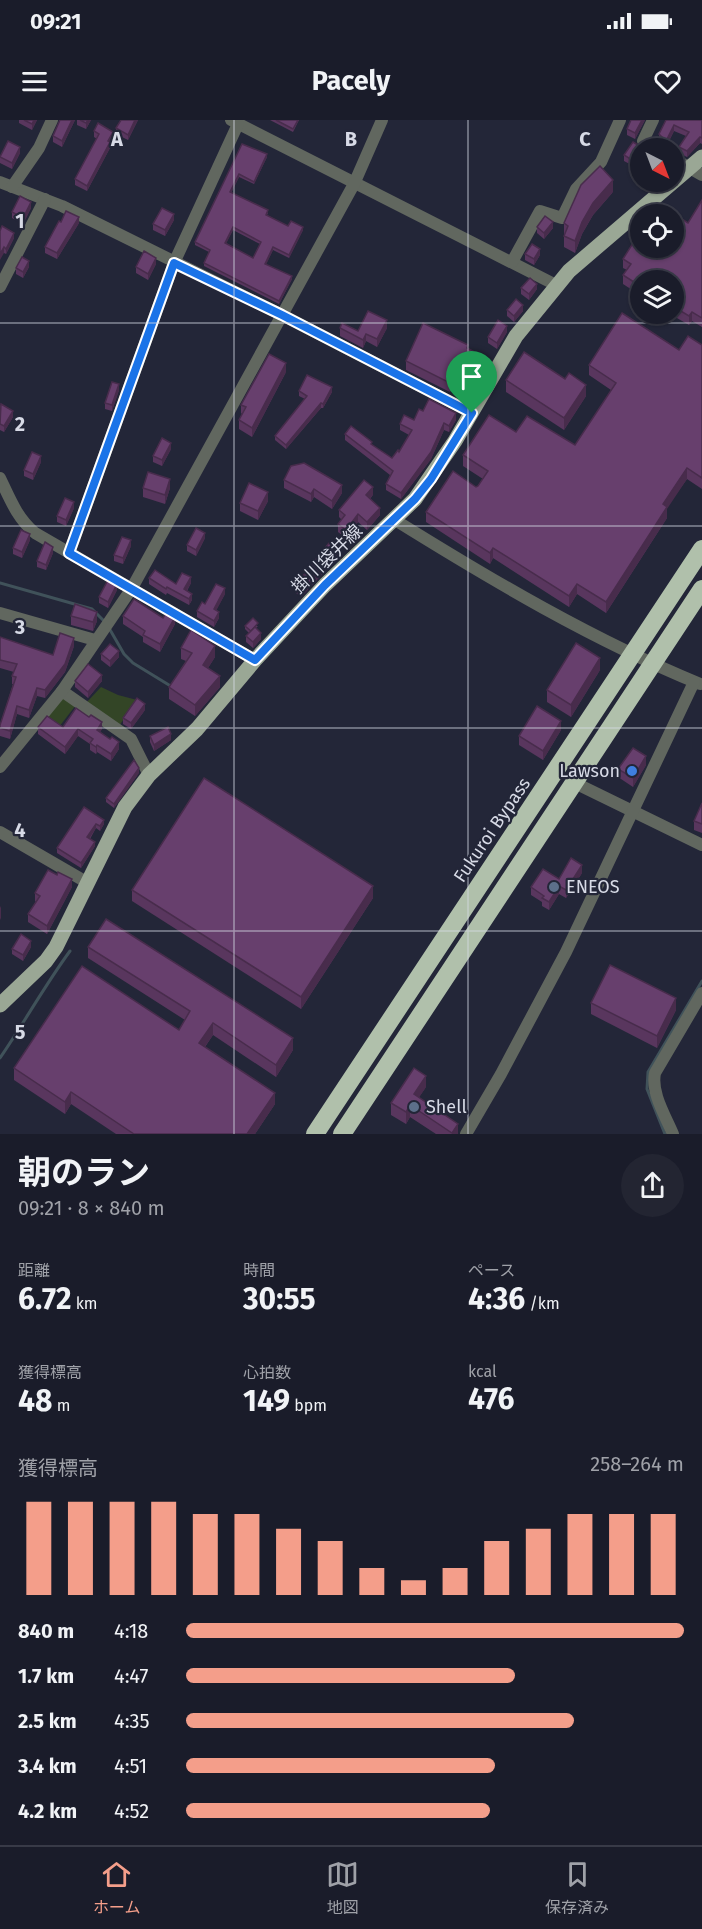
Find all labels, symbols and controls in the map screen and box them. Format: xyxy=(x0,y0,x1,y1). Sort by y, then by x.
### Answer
text: 09:21 xyxy=(30,8,81,35)
icon: menu xyxy=(18,65,51,98)
text: Pacely xyxy=(312,65,390,97)
icon: heart xyxy=(651,65,684,98)
text: A xyxy=(110,127,124,151)
text: B xyxy=(345,127,357,151)
text: C xyxy=(579,127,591,151)
north arrow xyxy=(630,138,684,192)
map controls xyxy=(630,138,684,324)
button: locate xyxy=(630,204,684,258)
text: 1 xyxy=(15,209,25,233)
button: layers xyxy=(630,270,684,324)
pin xyxy=(446,351,497,413)
icon: arrive xyxy=(455,360,488,393)
text: 2 xyxy=(15,412,25,436)
street label: 掛川袋井線 xyxy=(287,520,367,598)
text: 3 xyxy=(14,615,25,639)
place label: Lawson xyxy=(559,760,620,782)
marker: Lawson xyxy=(625,764,639,778)
street label: Fukuroi Bypass xyxy=(449,773,535,887)
text: 4 xyxy=(14,818,26,842)
place label: ENEOS xyxy=(566,876,620,898)
marker: ENEOS xyxy=(547,880,561,894)
text: 5 xyxy=(15,1020,26,1044)
place label: Shell xyxy=(426,1096,467,1118)
marker: Shell xyxy=(407,1100,421,1114)
text: 朝のラン xyxy=(18,1153,150,1193)
button: share xyxy=(621,1154,684,1217)
text: 09:21 · 8 × 840 m xyxy=(18,1196,165,1220)
text: 距離 xyxy=(18,1261,50,1280)
text: 時間 xyxy=(243,1261,275,1280)
text: ペース xyxy=(468,1261,515,1280)
text: 6.72 xyxy=(18,1281,71,1317)
text: 30:55 xyxy=(243,1281,316,1317)
text: 4:36 xyxy=(468,1281,525,1317)
text: km xyxy=(71,1294,98,1313)
text: /km xyxy=(525,1294,560,1313)
text: kcal xyxy=(468,1362,497,1381)
text: 獲得標高 xyxy=(18,1363,82,1382)
text: 心拍数 xyxy=(243,1363,291,1382)
text: 476 xyxy=(468,1381,515,1417)
text: 48 xyxy=(18,1383,52,1419)
text: 149 xyxy=(243,1383,290,1419)
text: m xyxy=(52,1396,70,1415)
text: bpm xyxy=(290,1396,327,1415)
text: 258–264 m xyxy=(590,1452,684,1476)
text: 獲得標高 xyxy=(18,1456,98,1480)
text: 840 m xyxy=(18,1619,74,1643)
text: 4:18 xyxy=(114,1619,148,1643)
text: 1.7 km xyxy=(18,1664,74,1688)
text: 4:47 xyxy=(114,1664,148,1688)
text: 2.5 km xyxy=(18,1709,77,1733)
text: 4:35 xyxy=(114,1709,150,1733)
text: 3.4 km xyxy=(18,1754,77,1778)
text: 4:51 xyxy=(114,1754,147,1778)
text: 4.2 km xyxy=(18,1799,77,1823)
text: 4:52 xyxy=(114,1799,149,1823)
tab: ホーム xyxy=(93,1858,140,1918)
tab: 地図 xyxy=(326,1858,359,1918)
tab: 保存済み xyxy=(545,1858,609,1918)

